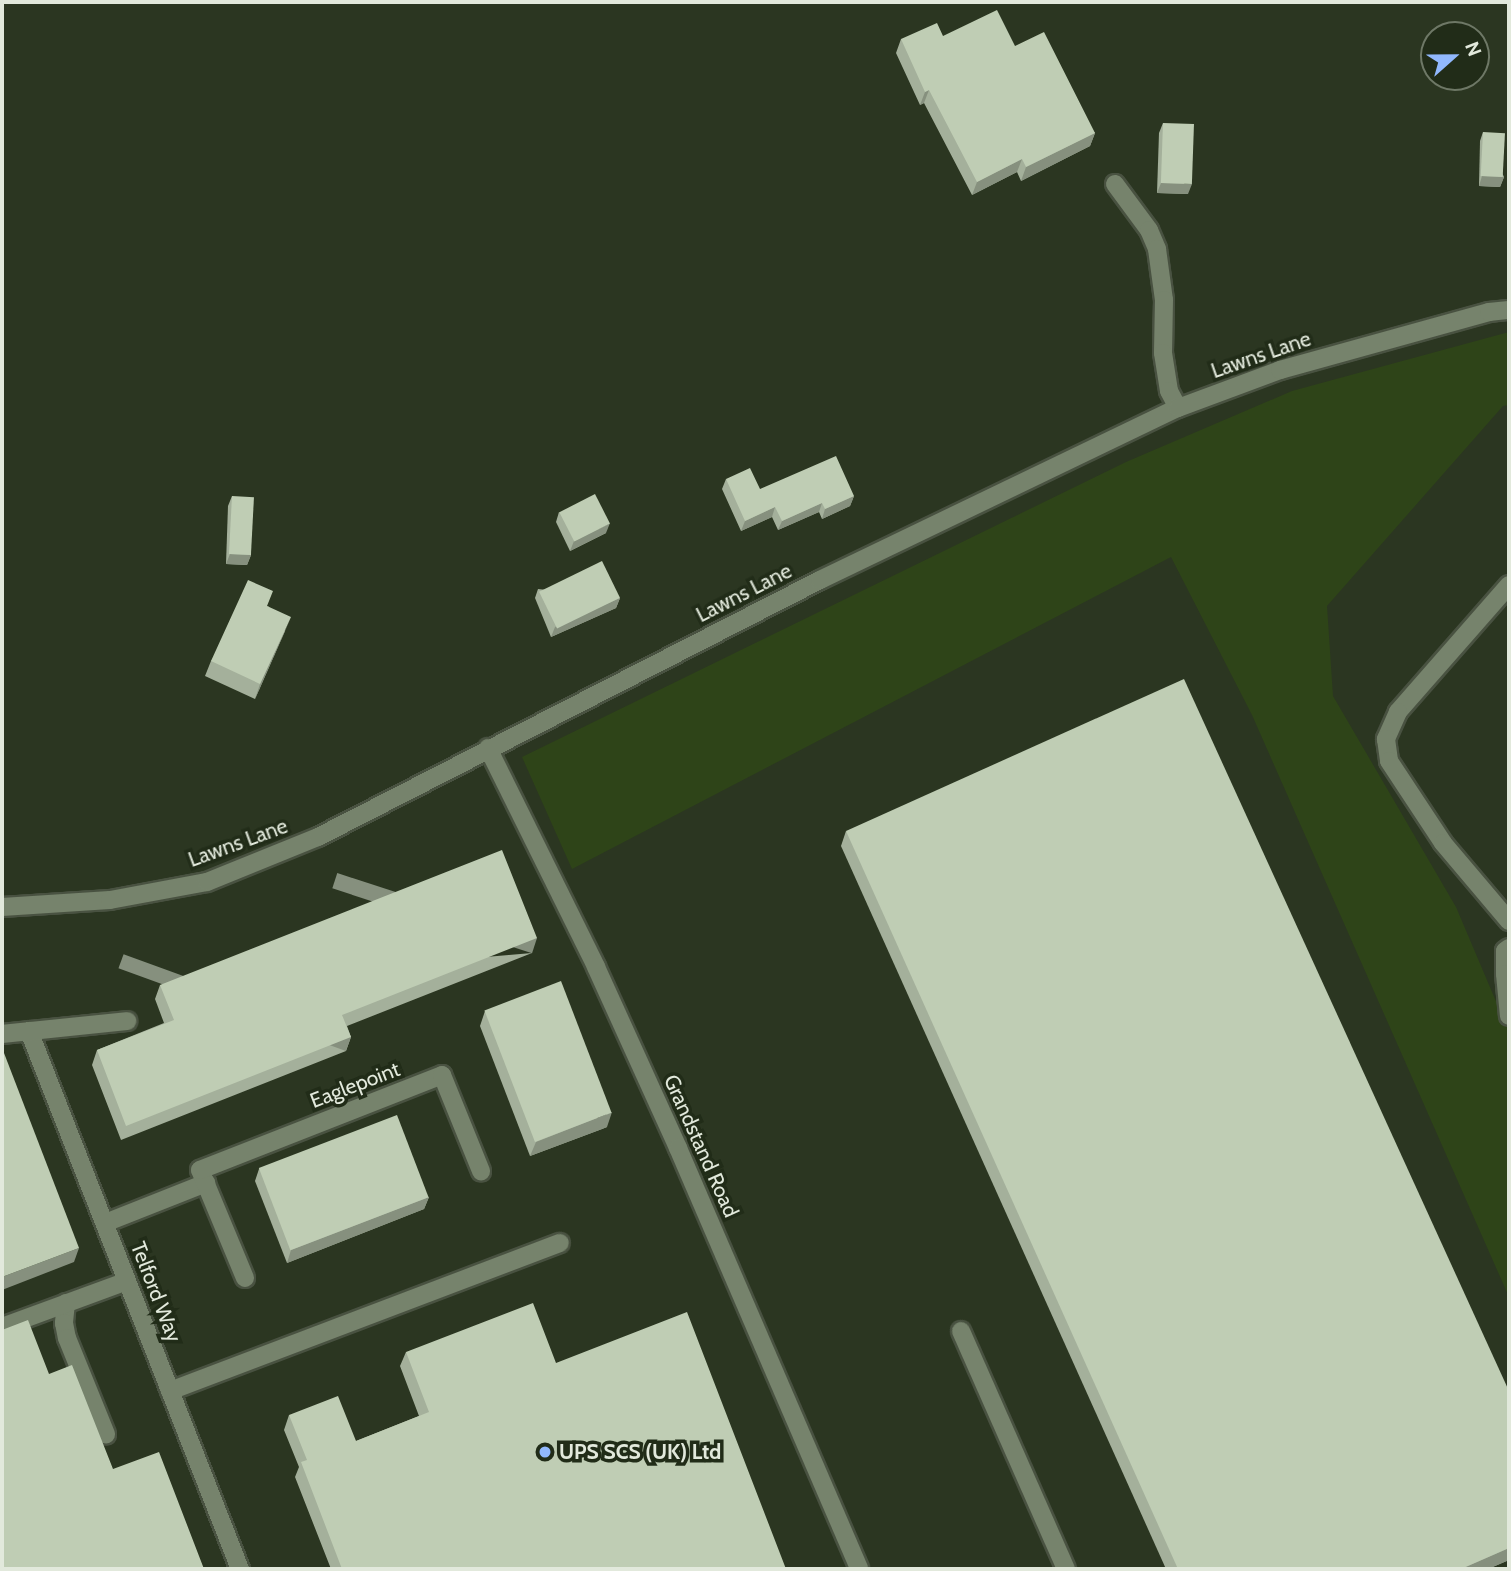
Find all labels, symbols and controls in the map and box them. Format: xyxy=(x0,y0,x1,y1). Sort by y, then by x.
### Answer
north arrow xyxy=(1420,21,1490,91)
text: N xyxy=(1460,39,1486,59)
street label: Lawns Lane xyxy=(1208,326,1314,384)
street label: Lawns Lane xyxy=(692,558,796,628)
street label: Lawns Lane xyxy=(185,813,291,873)
street label: Eaglepoint xyxy=(307,1056,403,1114)
street label: Grandstand Road xyxy=(658,1071,744,1221)
street label: Telford Way xyxy=(125,1238,187,1346)
place label: UPS SCS (UK) Ltd xyxy=(559,1439,721,1465)
marker: UPS SCS (UK) Ltd xyxy=(537,1444,553,1460)

